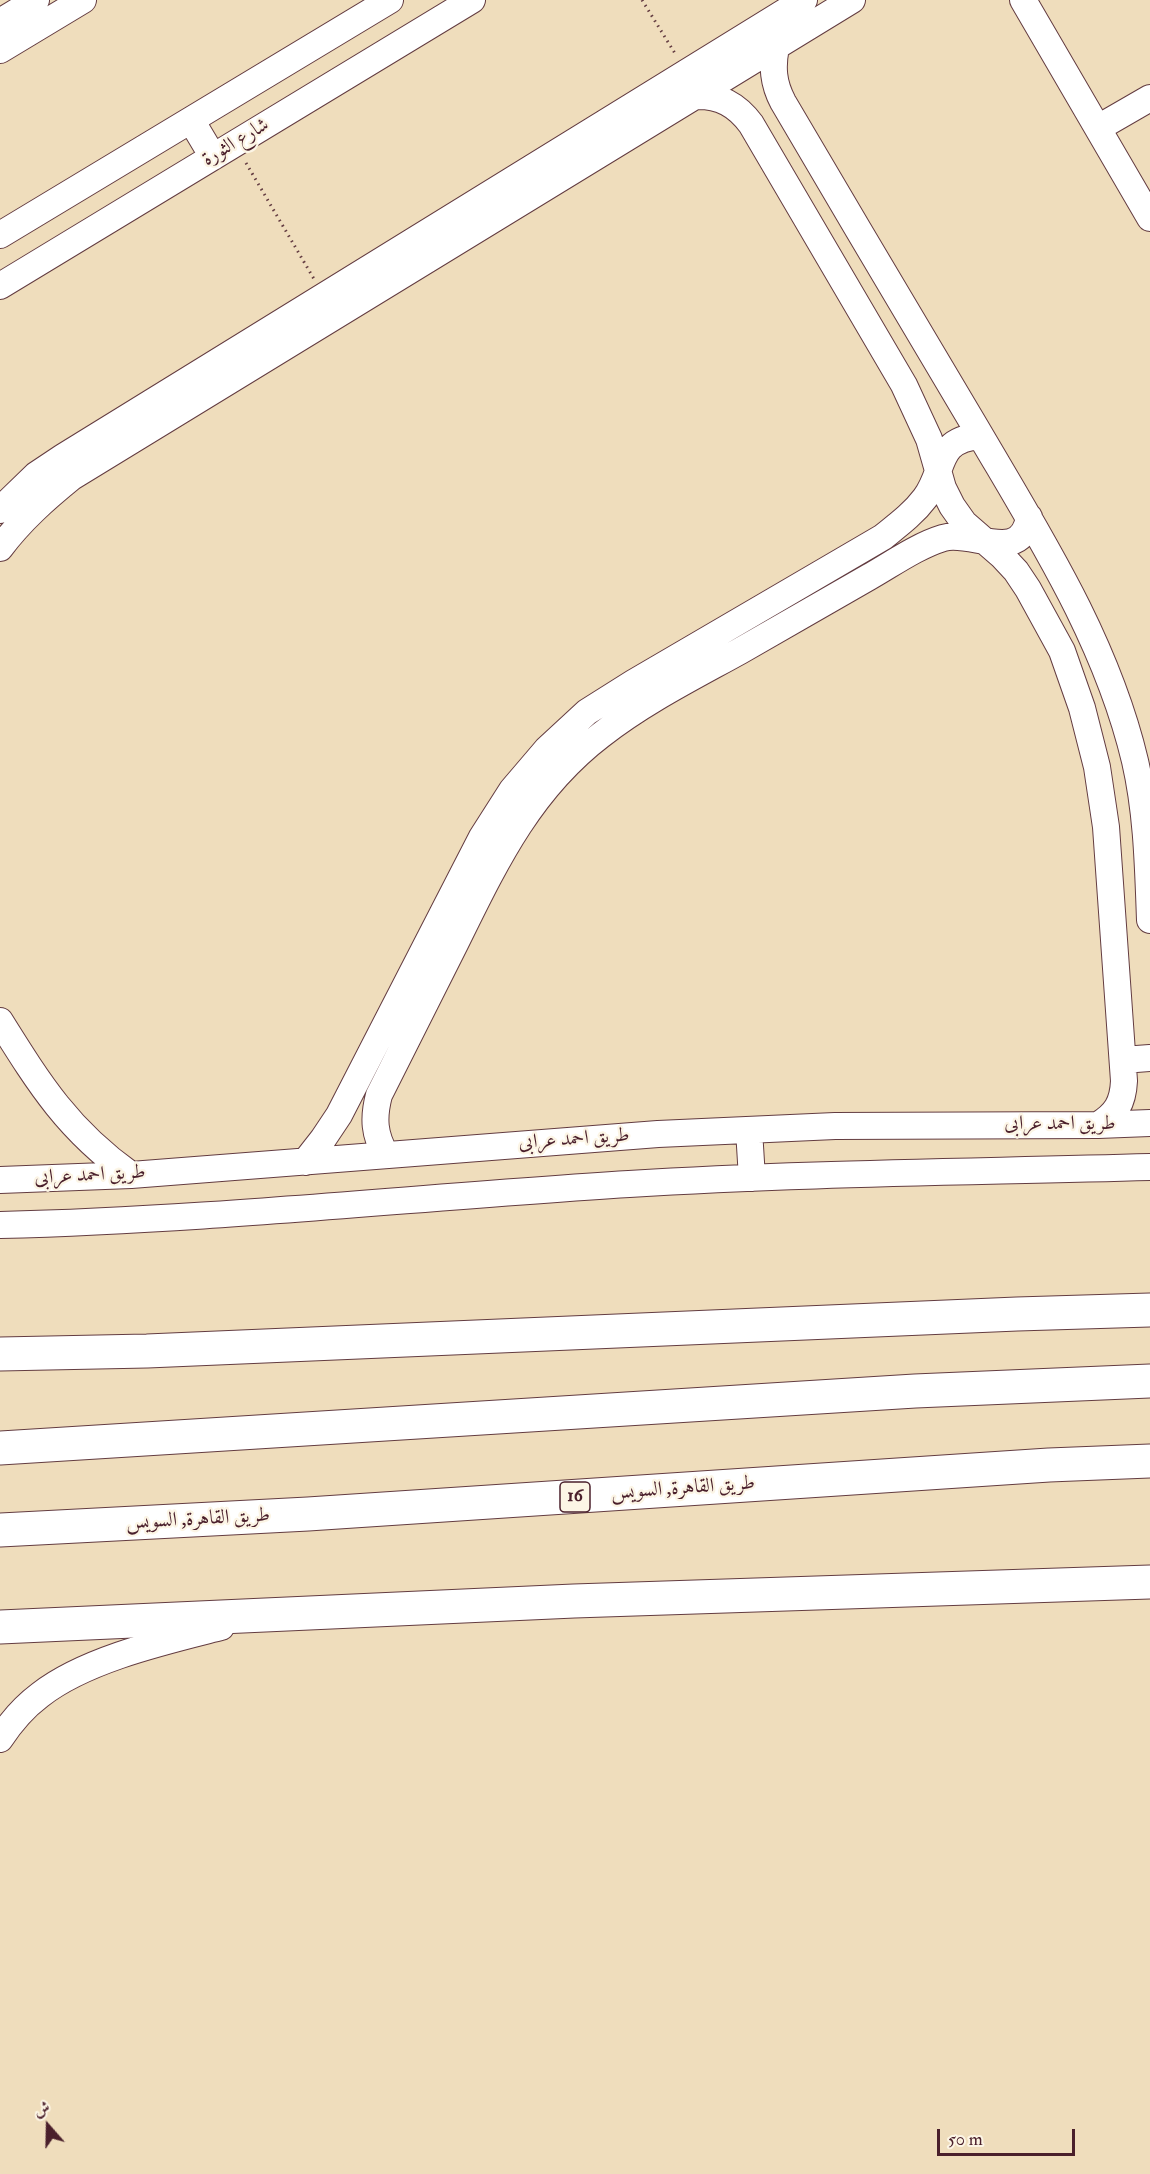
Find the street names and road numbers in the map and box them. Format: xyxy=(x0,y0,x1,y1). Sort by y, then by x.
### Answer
street label: شارع الثورة xyxy=(198,114,274,172)
street label: طريق احمد عرابى xyxy=(1004,1113,1116,1137)
street label: طريق احمد عرابى xyxy=(518,1124,630,1156)
street label: طريق احمد عرابى xyxy=(34,1161,146,1191)
street label: طريق القاهرة, السويس xyxy=(610,1472,756,1506)
road number: 16 xyxy=(560,1482,590,1512)
street label: طريق القاهرة, السويس xyxy=(125,1504,271,1536)

